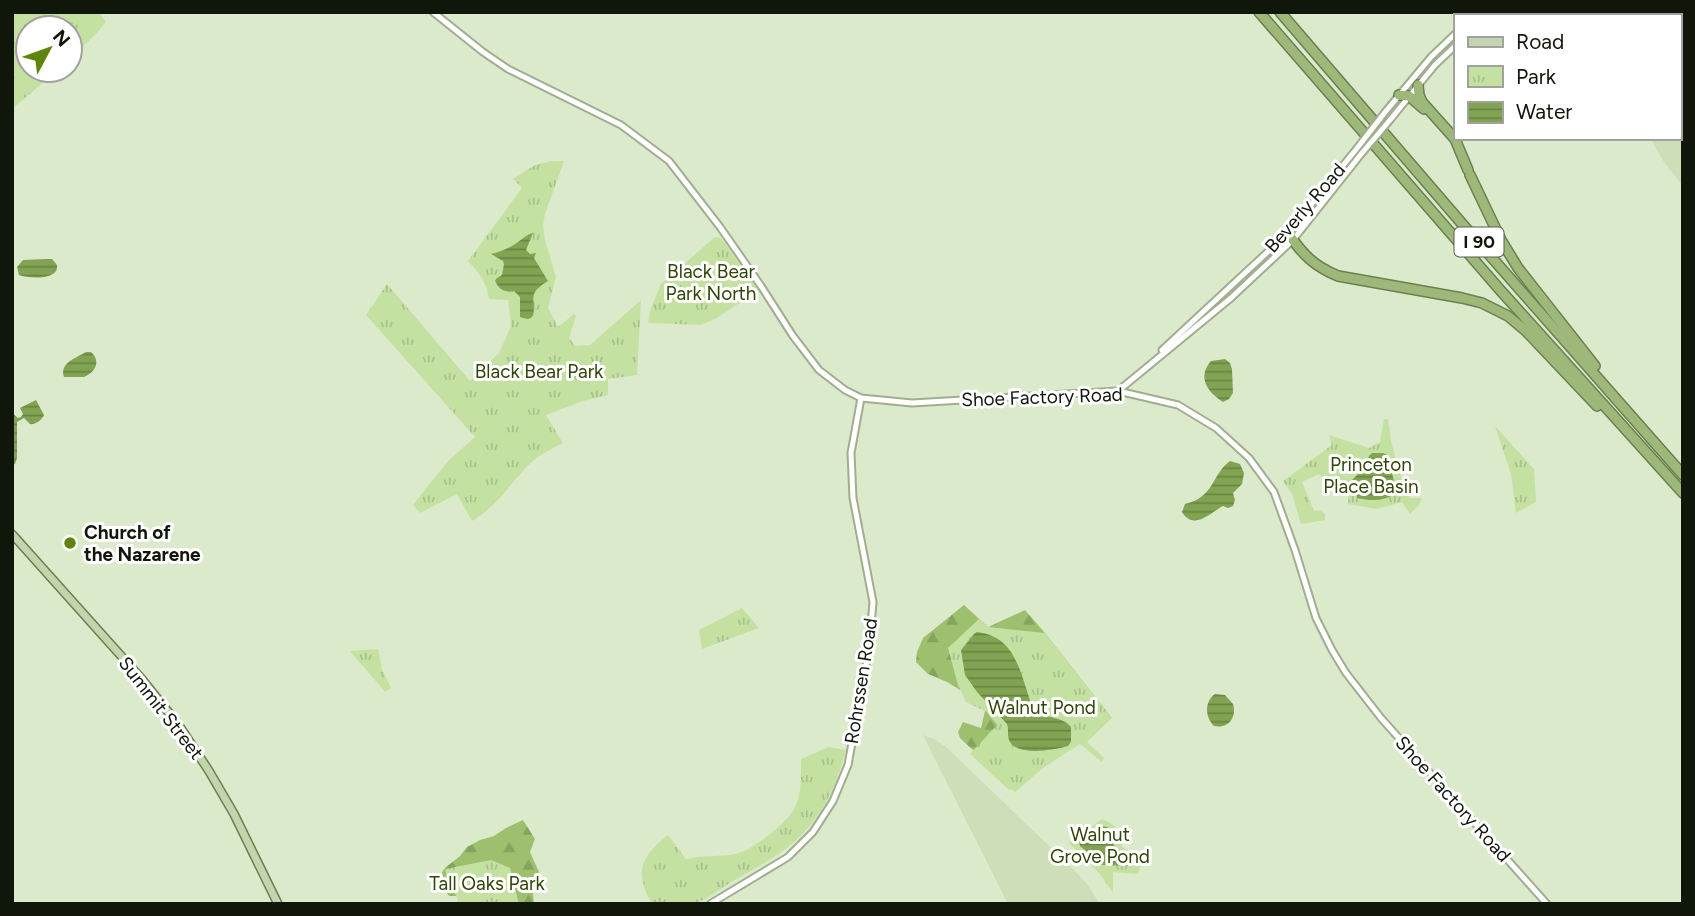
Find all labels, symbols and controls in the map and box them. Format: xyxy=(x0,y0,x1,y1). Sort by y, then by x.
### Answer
north arrow xyxy=(14,14,84,84)
legend xyxy=(1454,14,1681,140)
text: N xyxy=(48,25,75,51)
text: Road xyxy=(1516,29,1564,54)
text: Park xyxy=(1516,64,1557,89)
text: Water xyxy=(1516,99,1572,124)
street label: Beverly Road xyxy=(1260,159,1350,257)
road number: I 90 xyxy=(1454,228,1504,256)
park label: Black Bear Park North xyxy=(666,260,756,305)
park label: Black Bear Park xyxy=(475,360,604,383)
street label: Shoe Factory Road xyxy=(961,383,1123,411)
park label: Princeton Place Basin xyxy=(1323,453,1419,498)
place label: Church of the Nazarene xyxy=(84,521,201,566)
marker: Church of the Nazarene xyxy=(62,535,78,551)
street label: Rohrssen Road xyxy=(840,616,882,746)
street label: Summit Street xyxy=(114,652,208,764)
park label: Walnut Pond xyxy=(988,696,1096,719)
street label: Shoe Factory Road xyxy=(1390,731,1516,867)
park label: Walnut Grove Pond xyxy=(1050,823,1150,868)
park label: Tall Oaks Park xyxy=(429,872,545,895)

